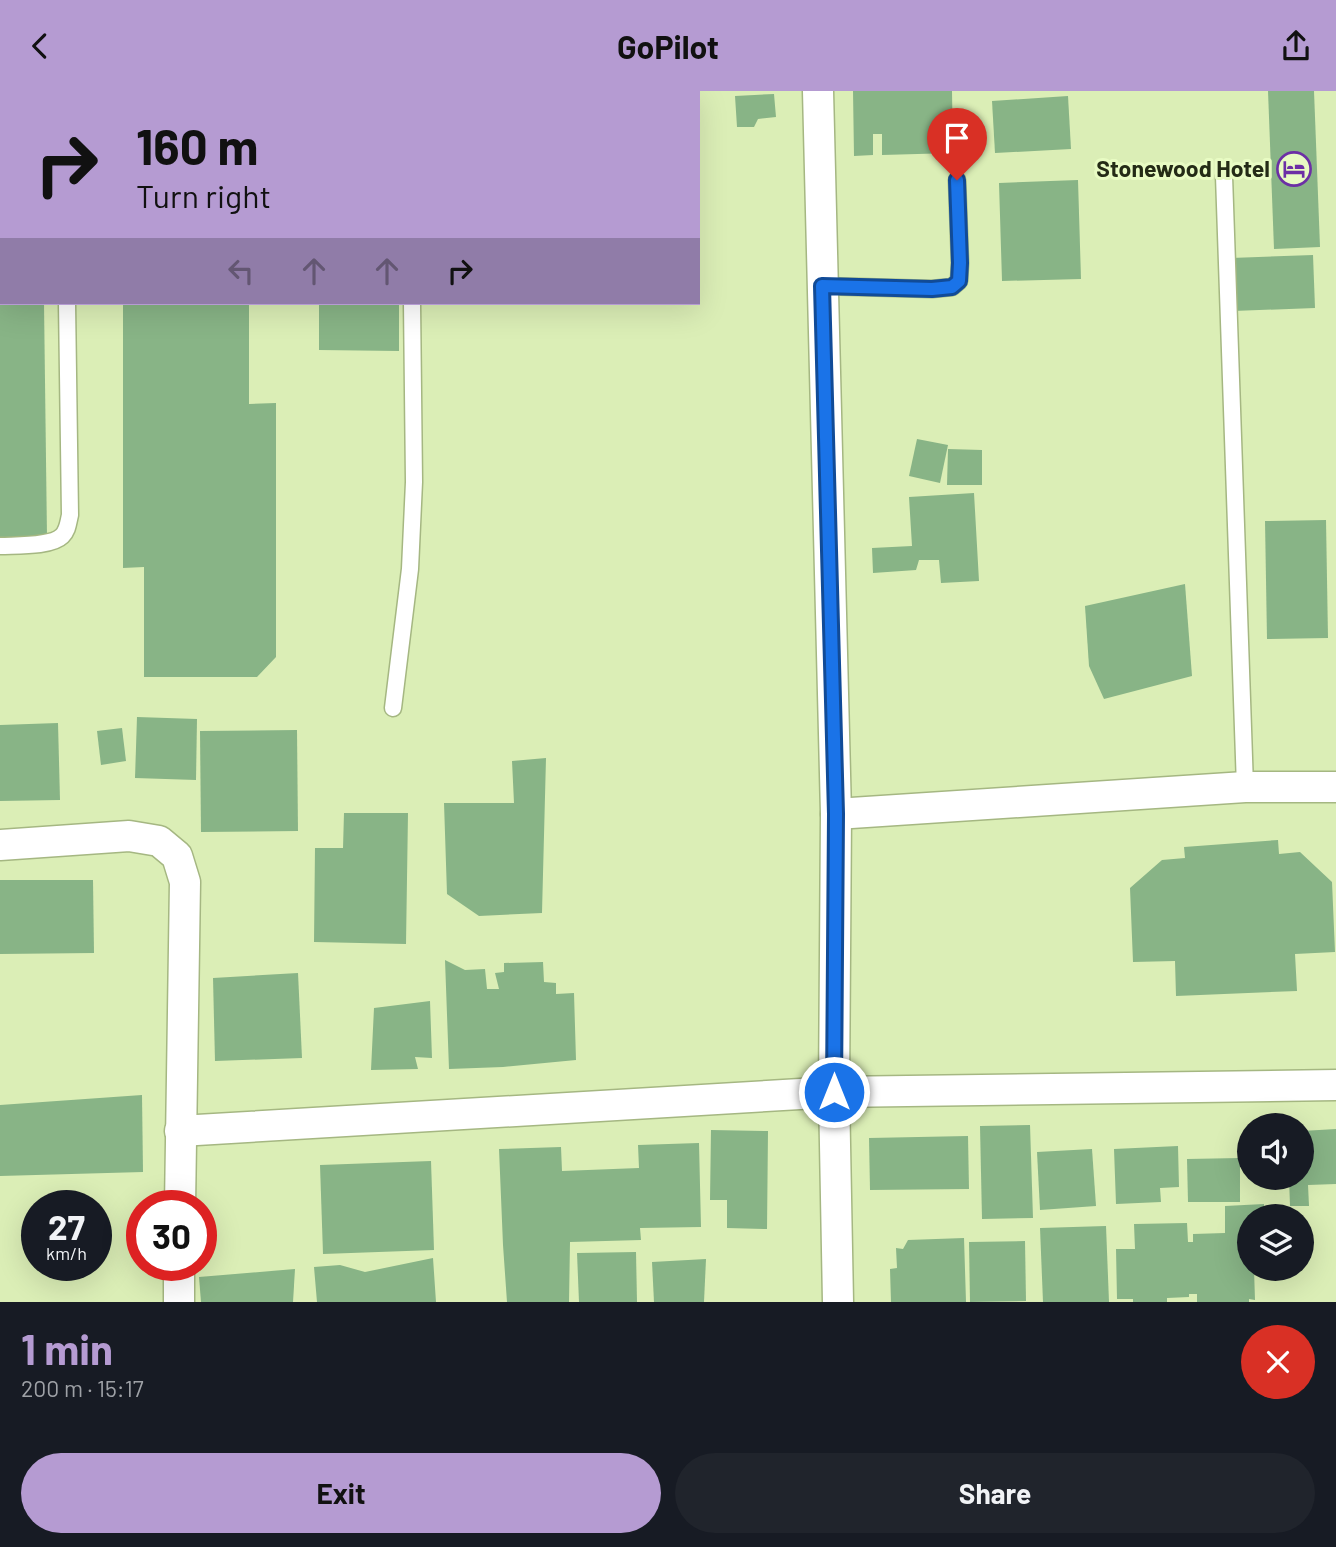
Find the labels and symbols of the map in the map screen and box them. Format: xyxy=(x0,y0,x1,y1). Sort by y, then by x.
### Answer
pin xyxy=(927,108,987,180)
hotel icon: Stonewood Hotel xyxy=(1275,150,1313,188)
place label: Stonewood Hotel xyxy=(1096,154,1270,182)
position arrow xyxy=(797,1055,871,1129)
speed limit sign: 30 xyxy=(126,1190,217,1281)

